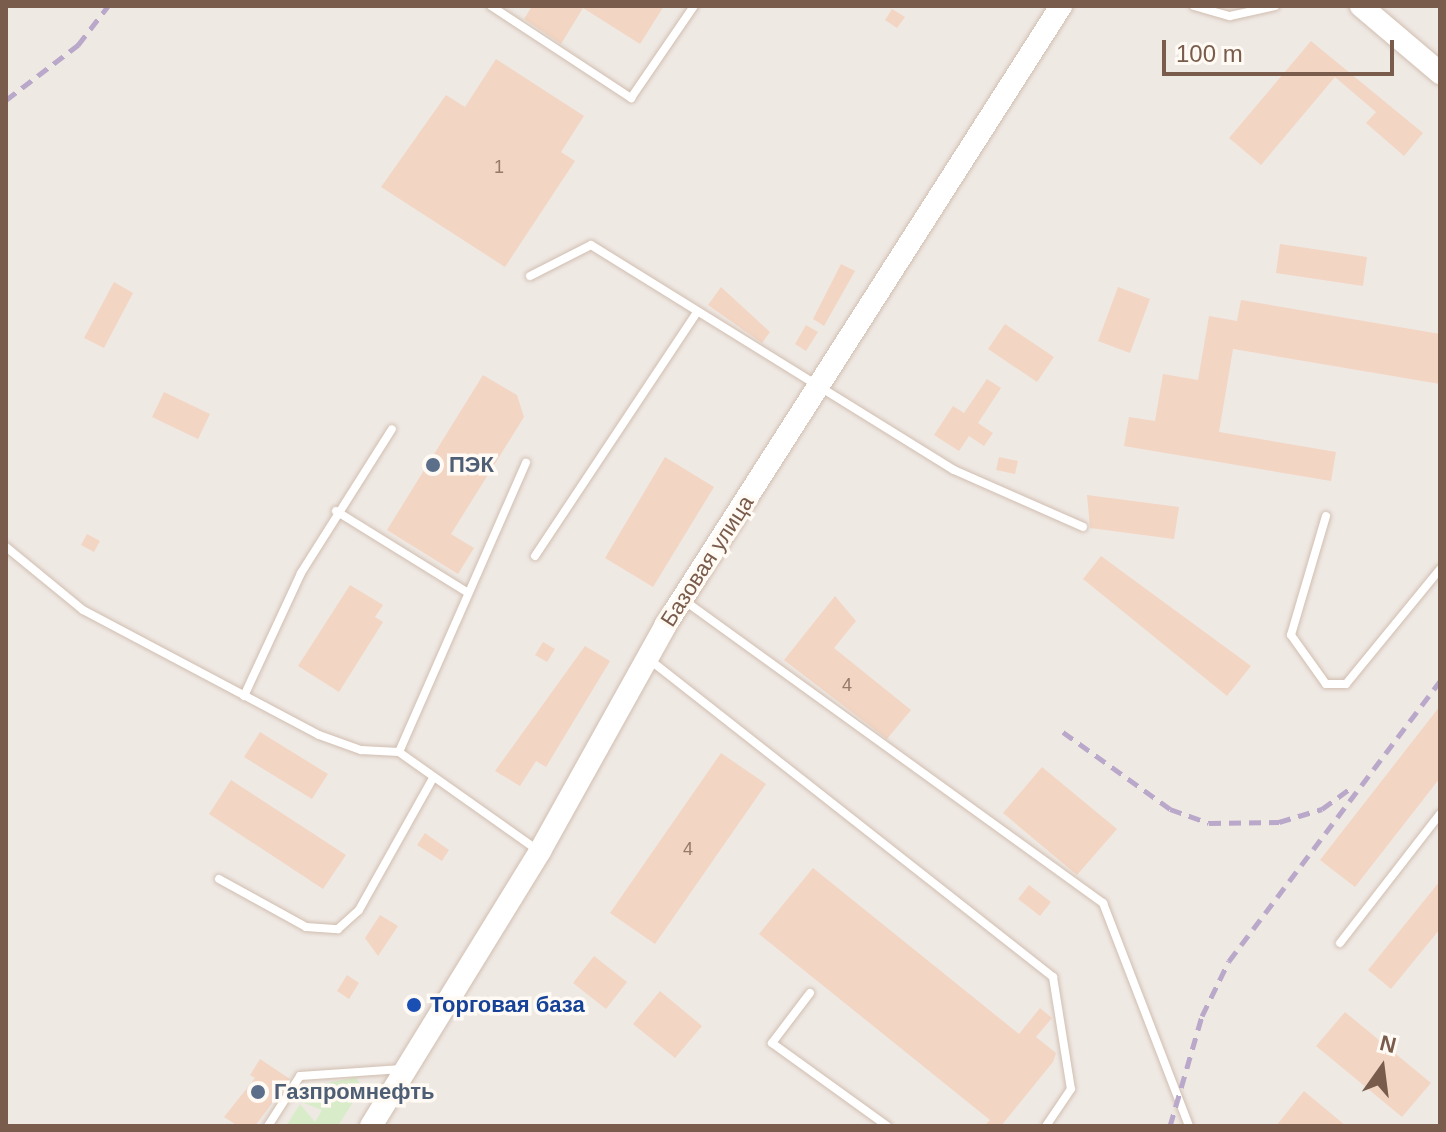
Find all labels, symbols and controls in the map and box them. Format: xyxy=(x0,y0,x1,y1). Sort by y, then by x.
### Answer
scale bar xyxy=(1166,24,1398,74)
text: 100 m xyxy=(1176,40,1243,67)
house number: 1 xyxy=(494,156,504,178)
place label: ПЭК xyxy=(449,452,494,478)
marker: ПЭК xyxy=(424,456,442,474)
street label: Базовая улица xyxy=(655,491,759,631)
house number: 4 xyxy=(842,674,852,696)
house number: 4 xyxy=(683,838,693,860)
place label: Торговая база xyxy=(430,992,585,1018)
marker: Торговая база xyxy=(405,996,423,1014)
north arrow xyxy=(1342,1028,1422,1108)
text: N xyxy=(1377,1030,1399,1058)
place label: Газпромнефть xyxy=(274,1079,435,1105)
marker: Газпромнефть xyxy=(249,1083,267,1101)

